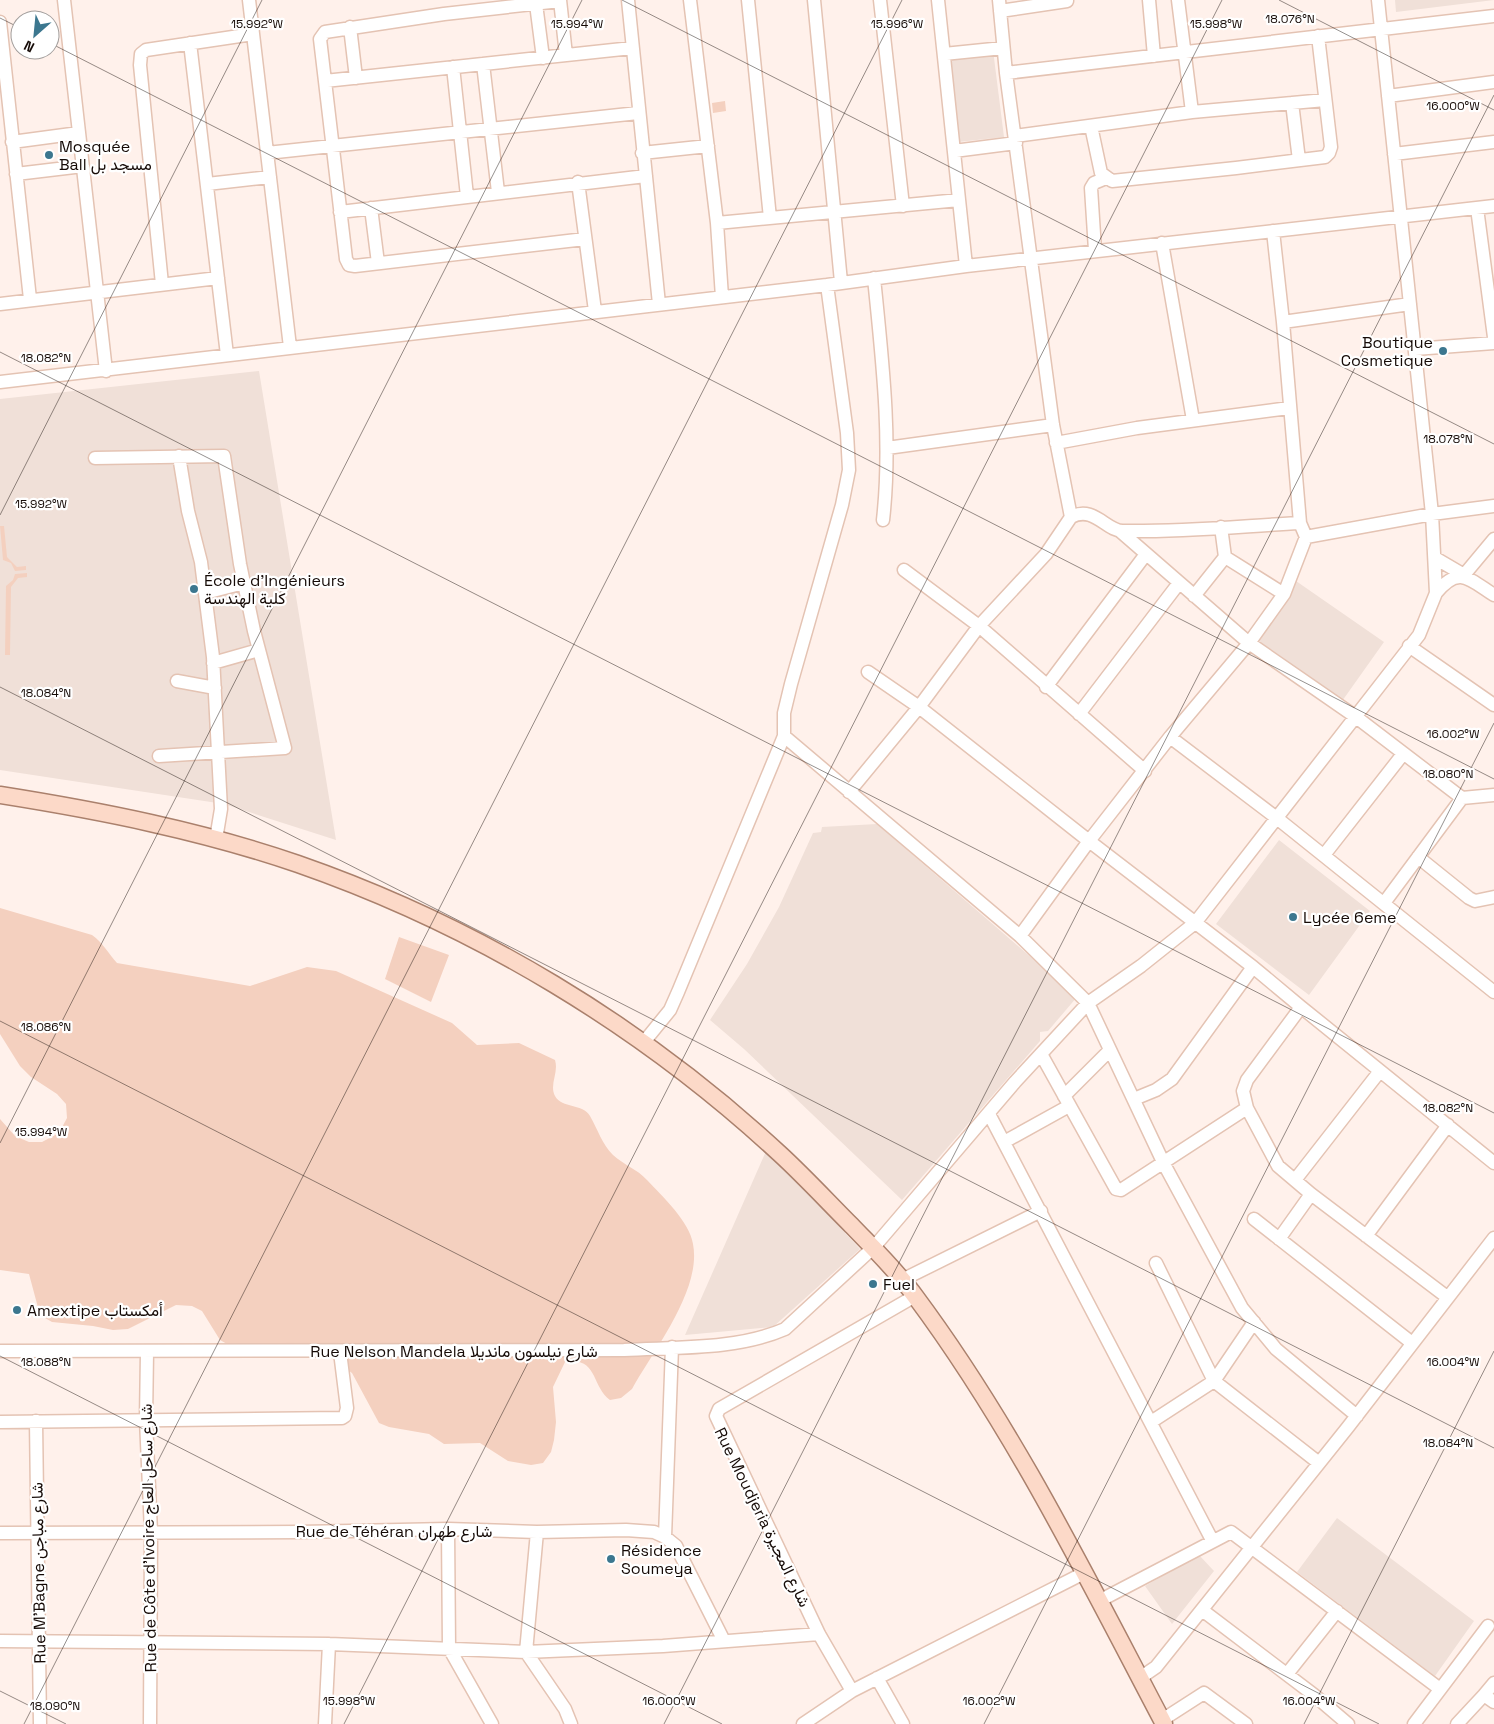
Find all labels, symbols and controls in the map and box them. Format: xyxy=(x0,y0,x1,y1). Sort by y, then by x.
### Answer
north arrow xyxy=(10,10,60,60)
text: 18.076°N xyxy=(1265,11,1315,27)
text: 15.992°W xyxy=(231,16,284,32)
text: 15.994°W xyxy=(551,16,604,32)
text: 15.996°W xyxy=(871,16,924,32)
text: 15.998°W xyxy=(1190,16,1243,32)
text: N xyxy=(21,36,37,57)
text: 16.000°W xyxy=(1426,98,1480,114)
place label: Mosquée Ball مسجد بل xyxy=(59,136,152,175)
marker: Mosquée Ball مسجد بل xyxy=(43,149,55,161)
place label: Boutique Cosmetique xyxy=(1341,332,1433,371)
marker: Boutique Cosmetique xyxy=(1437,345,1449,357)
text: 18.082°N xyxy=(21,350,71,366)
text: 18.078°N xyxy=(1423,431,1473,447)
text: 15.992°W xyxy=(15,496,68,512)
place label: École d'Ingénieurs كلية الهندسة xyxy=(204,570,345,609)
marker: École d'Ingénieurs كلية الهندسة xyxy=(188,583,200,595)
text: 18.084°N xyxy=(21,685,71,701)
text: 16.002°W xyxy=(1427,726,1480,742)
text: 18.080°N xyxy=(1423,766,1473,782)
place label: Lycée 6eme xyxy=(1303,907,1397,928)
marker: Lycée 6eme xyxy=(1287,911,1299,923)
text: 18.086°N xyxy=(21,1019,71,1035)
text: 18.082°N xyxy=(1423,1100,1473,1116)
text: 15.994°W xyxy=(15,1124,68,1140)
place label: Fuel xyxy=(883,1274,915,1295)
marker: Fuel xyxy=(867,1278,879,1290)
place label: Amextipe أمكستاب xyxy=(27,1300,163,1321)
marker: Amextipe أمكستاب xyxy=(11,1304,23,1316)
street label: Rue Nelson Mandela شارع نيلسون مانديلا xyxy=(310,1341,598,1363)
text: 18.088°N xyxy=(21,1354,71,1370)
text: 16.004°W xyxy=(1426,1354,1480,1370)
street label: Rue de Côte d'Ivoire شارع ساحل العاج xyxy=(136,1404,162,1672)
street label: Rue Moudjeria شارع المجيرة xyxy=(709,1424,815,1611)
text: 18.084°N xyxy=(1423,1435,1473,1451)
street label: Rue M'Bagne شارع مباجن xyxy=(26,1482,52,1664)
street label: Rue de Téhéran شارع طهران xyxy=(296,1521,492,1543)
place label: Résidence Soumeya xyxy=(621,1540,702,1579)
marker: Résidence Soumeya xyxy=(605,1553,617,1565)
text: 15.998°W xyxy=(323,1693,376,1709)
text: 16.000°W xyxy=(642,1693,696,1709)
text: 16.002°W xyxy=(963,1693,1016,1709)
text: 16.004°W xyxy=(1282,1693,1336,1709)
text: 18.090°N xyxy=(30,1698,80,1714)

